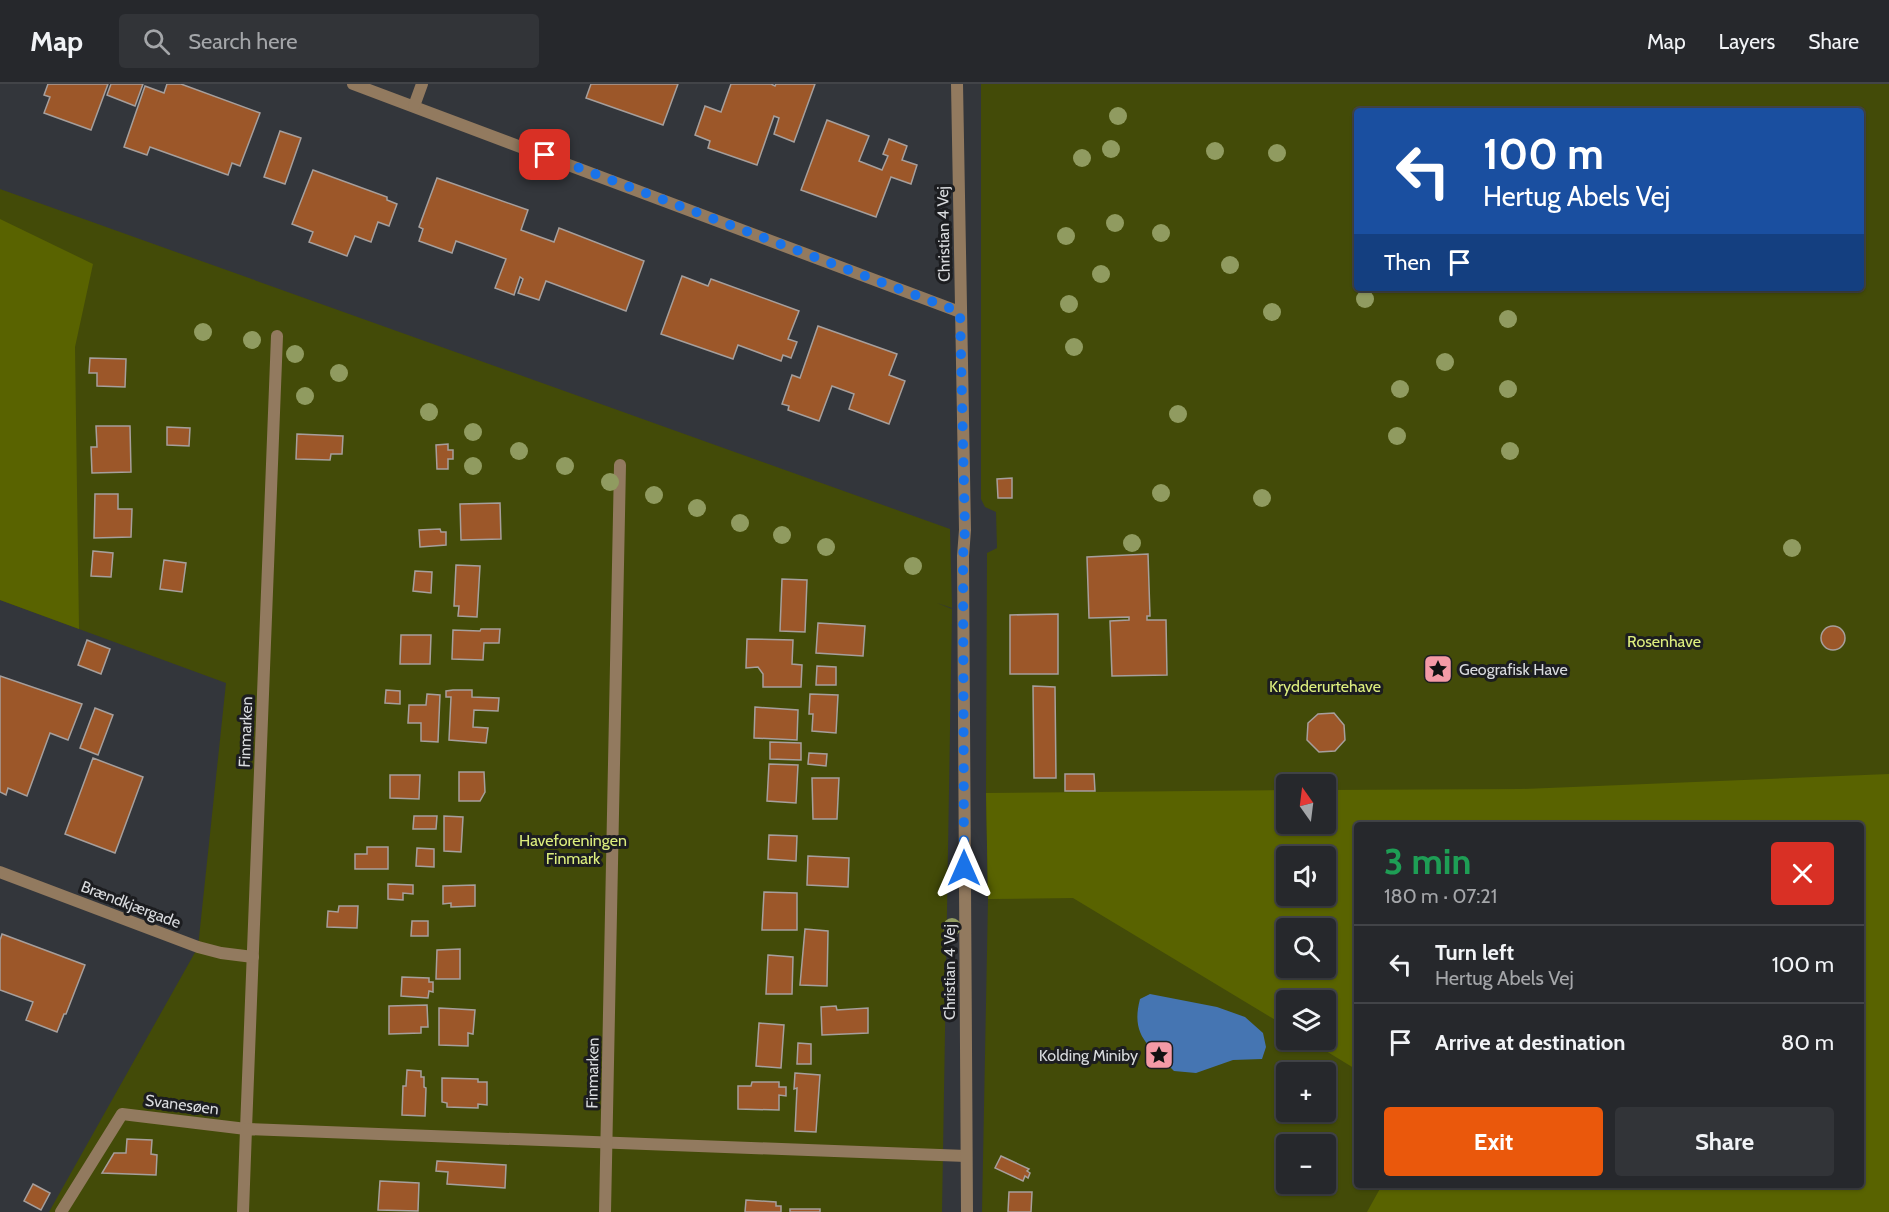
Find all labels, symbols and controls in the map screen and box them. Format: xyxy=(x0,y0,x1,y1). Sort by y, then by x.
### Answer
search box xyxy=(119,14,539,68)
text: Map xyxy=(30,24,83,58)
icon: search xyxy=(140,25,173,58)
text: Search here xyxy=(188,28,297,55)
text: Map xyxy=(1647,29,1686,54)
text: Layers xyxy=(1719,29,1775,54)
text: Share xyxy=(1808,29,1859,54)
text: 100 m xyxy=(1483,128,1604,180)
pin xyxy=(519,129,570,180)
icon: left xyxy=(1384,132,1462,210)
icon: arrive xyxy=(528,138,561,171)
text: Hertug Abels Vej xyxy=(1483,180,1670,213)
street label: Christian 4 Vej xyxy=(933,186,954,282)
icon: arrive xyxy=(1443,246,1476,279)
text: Then xyxy=(1384,249,1431,276)
park label: Rosenhave xyxy=(1627,632,1701,651)
place icon: Geografisk Have xyxy=(1422,653,1454,685)
place label: Geografisk Have xyxy=(1459,660,1568,679)
park label: Krydderurtehave xyxy=(1269,677,1381,696)
street label: Finmarken xyxy=(235,696,256,768)
north arrow xyxy=(1276,774,1336,834)
map controls xyxy=(1276,774,1336,1194)
park label: Haveforeningen Finmark xyxy=(519,831,627,868)
position arrow xyxy=(932,836,996,900)
text: 3 min xyxy=(1384,839,1471,883)
button: close xyxy=(1771,842,1834,905)
button: sound xyxy=(1276,846,1336,906)
street label: Brændkjærgade xyxy=(78,877,183,932)
text: 180 m · 07:21 xyxy=(1384,884,1497,908)
button: search xyxy=(1276,918,1336,978)
street label: Christian 4 Vej xyxy=(940,924,959,1020)
text: Turn left xyxy=(1435,939,1514,966)
icon: left xyxy=(1384,948,1417,981)
text: 100 m xyxy=(1772,951,1834,978)
text: Hertug Abels Vej xyxy=(1435,966,1574,990)
button: layers xyxy=(1276,990,1336,1050)
icon: arrive xyxy=(1384,1026,1417,1059)
text: Arrive at destination xyxy=(1435,1029,1625,1056)
text: 80 m xyxy=(1781,1029,1834,1056)
street label: Finmarken xyxy=(582,1037,603,1109)
place icon: Kolding Miniby xyxy=(1143,1039,1175,1071)
place label: Kolding Miniby xyxy=(1039,1046,1138,1065)
button: + xyxy=(1276,1062,1336,1122)
street label: Svanesøen xyxy=(144,1091,220,1118)
button: Exit xyxy=(1384,1107,1603,1176)
button: Share xyxy=(1615,1107,1834,1176)
button: − xyxy=(1276,1134,1336,1194)

